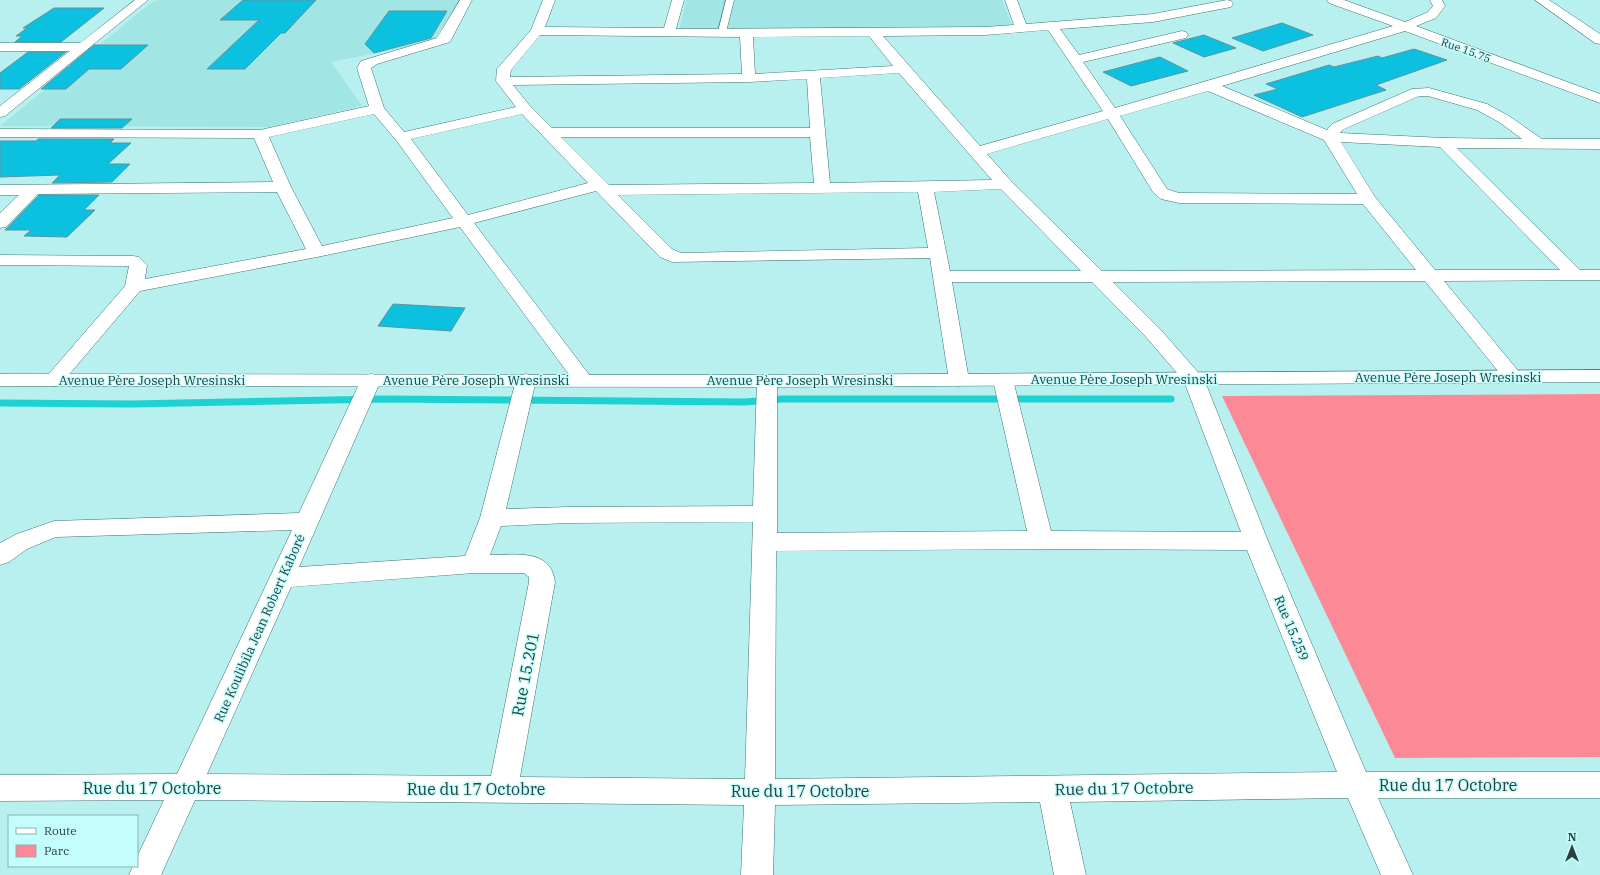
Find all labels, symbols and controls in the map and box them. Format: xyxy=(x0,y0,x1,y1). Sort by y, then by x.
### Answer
street label: Rue 15.75 xyxy=(1439,35,1493,65)
street label: Avenue Père Joseph Wresinski xyxy=(1355,369,1541,386)
street label: Avenue Père Joseph Wresinski xyxy=(1031,371,1217,388)
street label: Avenue Père Joseph Wresinski xyxy=(59,372,245,389)
street label: Avenue Père Joseph Wresinski xyxy=(383,372,569,389)
street label: Avenue Père Joseph Wresinski xyxy=(707,372,893,389)
street label: Rue Koulibila Jean Robert Kaboré xyxy=(210,531,309,725)
street label: Rue 15.259 xyxy=(1270,593,1313,663)
street label: Rue 15.201 xyxy=(507,630,543,718)
street label: Rue du 17 Octobre xyxy=(1379,775,1517,795)
street label: Rue du 17 Octobre xyxy=(1054,777,1194,799)
street label: Rue du 17 Octobre xyxy=(83,778,221,798)
street label: Rue du 17 Octobre xyxy=(407,779,545,799)
street label: Rue du 17 Octobre xyxy=(731,781,869,801)
legend xyxy=(8,815,138,867)
text: Route xyxy=(44,823,77,838)
north arrow xyxy=(1552,827,1592,867)
text: N xyxy=(1568,830,1577,844)
text: Parc xyxy=(44,843,69,858)

